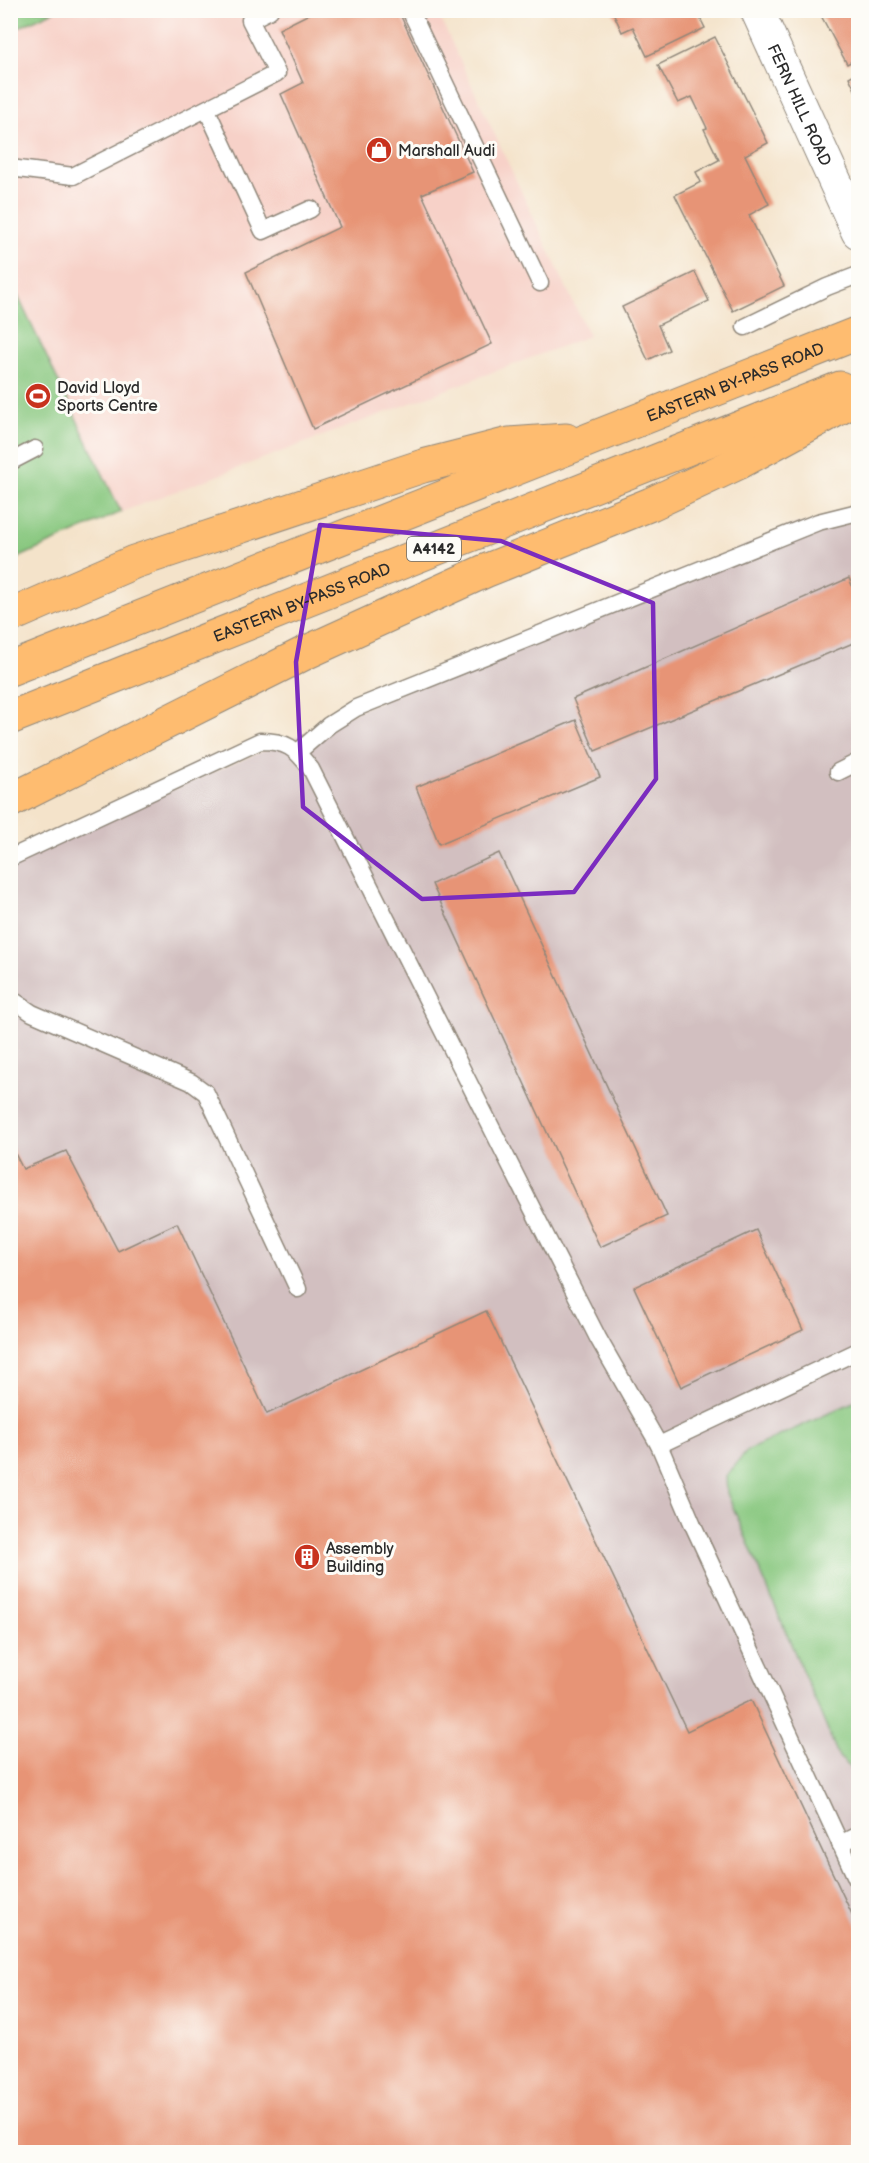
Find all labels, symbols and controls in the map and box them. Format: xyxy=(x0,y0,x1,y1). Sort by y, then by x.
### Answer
street label: FERN HILL ROAD xyxy=(763,41,835,169)
shop icon: Marshall Audi xyxy=(364,135,394,165)
place label: Marshall Audi xyxy=(398,142,495,161)
street label: EASTERN BY-PASS ROAD xyxy=(644,339,827,427)
place label: David Lloyd Sports Centre xyxy=(57,379,158,416)
sports icon: David Lloyd Sports Centre xyxy=(23,381,53,411)
road number: A4142 xyxy=(407,537,461,561)
street label: EASTERN BY-PASS ROAD xyxy=(211,560,394,647)
place label: Assembly Building xyxy=(326,1540,394,1577)
building icon: Assembly Building xyxy=(292,1542,322,1572)

